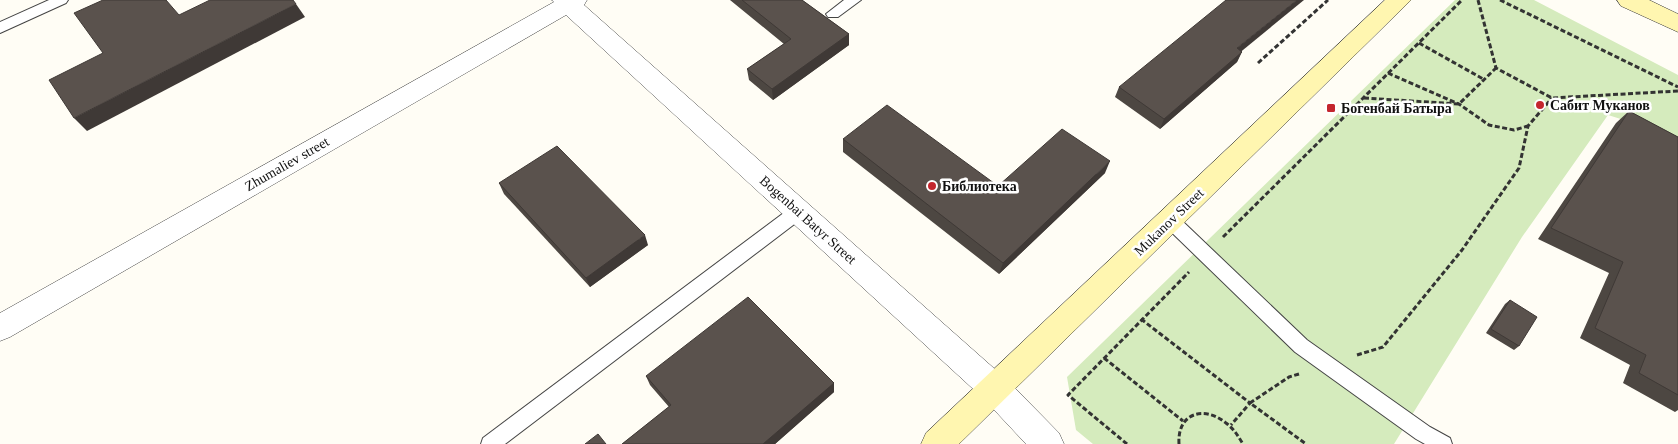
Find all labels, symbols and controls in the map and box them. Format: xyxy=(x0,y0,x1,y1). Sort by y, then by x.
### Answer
place label: Сабит Муканов xyxy=(1550,98,1650,113)
marker: Сабит Муканов xyxy=(1534,99,1546,111)
place label: Богенбай Батыра xyxy=(1341,101,1452,116)
marker: Богенбай Батыра xyxy=(1325,102,1337,114)
street label: Zhumaliev street xyxy=(242,134,332,194)
street label: Bogenbai Batyr Street xyxy=(757,173,859,267)
place label: Библиотека xyxy=(942,179,1017,194)
marker: Библиотека xyxy=(926,180,938,192)
street label: Mukanov Street xyxy=(1131,185,1207,259)

